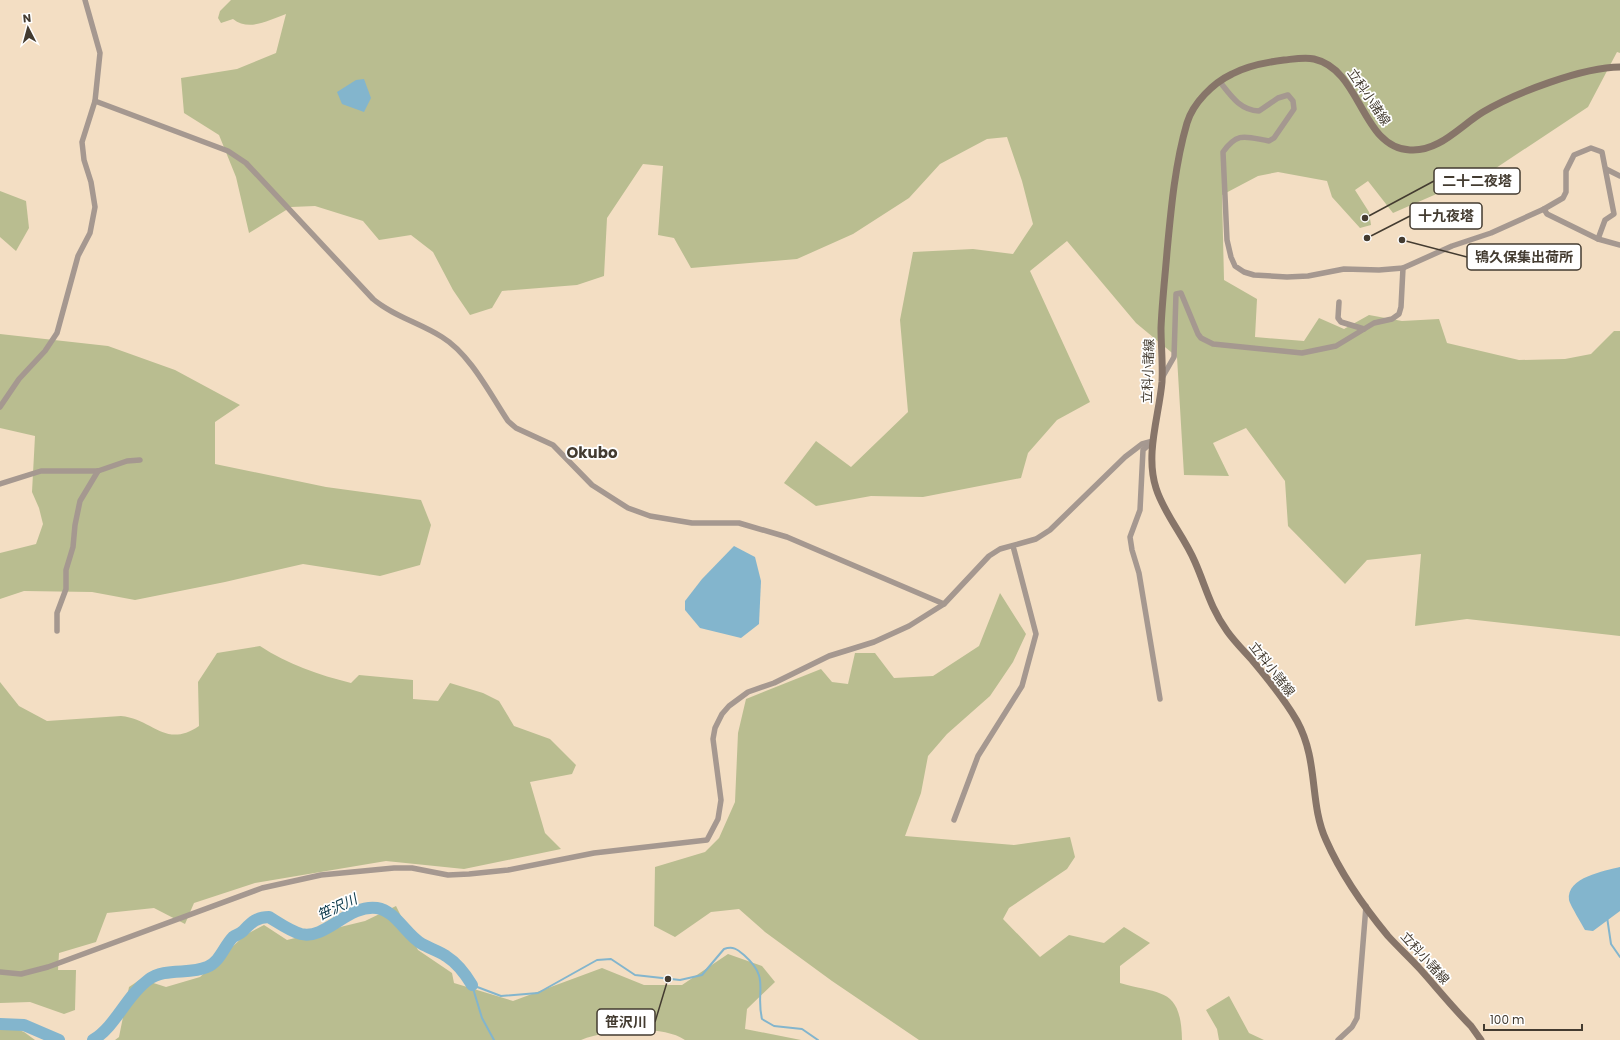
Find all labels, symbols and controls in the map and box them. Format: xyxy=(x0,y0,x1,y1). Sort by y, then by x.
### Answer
north arrow xyxy=(8,8,48,48)
text: N xyxy=(22,10,32,26)
street label: 立科小諸線 xyxy=(1343,65,1395,129)
callout: 二十二夜塔 xyxy=(1434,168,1520,194)
text: 二十二夜塔 xyxy=(1442,171,1512,191)
callout: 十九夜塔 xyxy=(1410,203,1482,229)
text: 十九夜塔 xyxy=(1418,206,1474,226)
callout: 鴇久保集出荷所 xyxy=(1467,244,1581,270)
text: 鴇久保集出荷所 xyxy=(1475,247,1573,267)
street label: 立科小諸線 xyxy=(1137,338,1159,404)
district label: Okubo xyxy=(567,442,618,463)
street label: 立科小諸線 xyxy=(1245,638,1299,700)
water label: 笹沢川 xyxy=(314,888,362,925)
street label: 立科小諸線 xyxy=(1396,927,1454,989)
scale bar xyxy=(1484,1006,1582,1032)
callout: 笹沢川 xyxy=(597,1009,655,1035)
text: 100 m xyxy=(1490,1011,1524,1028)
text: 笹沢川 xyxy=(605,1012,647,1032)

